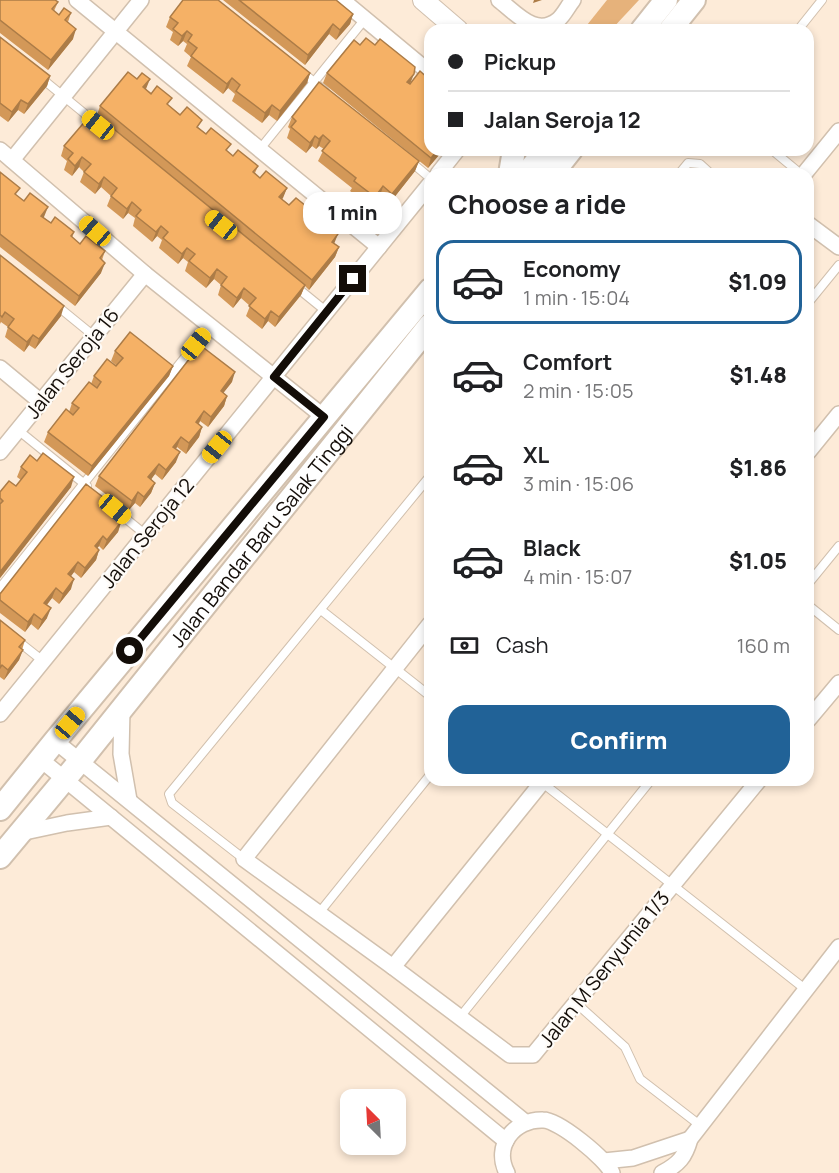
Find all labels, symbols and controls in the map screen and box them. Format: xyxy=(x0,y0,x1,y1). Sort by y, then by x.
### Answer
text: Pickup xyxy=(484,47,556,77)
text: Jalan Seroja 12 xyxy=(484,105,641,135)
car xyxy=(78,107,118,143)
text: Choose a ride xyxy=(448,185,626,222)
callout: 1 min xyxy=(304,192,403,234)
text: 1 min xyxy=(327,199,378,226)
car xyxy=(201,207,241,243)
car xyxy=(76,212,114,250)
text: Economy xyxy=(523,254,621,284)
icon: car xyxy=(451,255,505,309)
route end xyxy=(339,265,366,292)
text: $1.09 xyxy=(728,267,787,297)
text: 1 min · 15:04 xyxy=(523,284,630,311)
street label: Jalan Seroja 16 xyxy=(19,302,125,424)
car xyxy=(178,324,214,364)
text: Comfort xyxy=(523,347,612,377)
icon: car xyxy=(451,348,505,402)
text: $1.48 xyxy=(730,360,787,390)
text: 2 min · 15:05 xyxy=(523,377,634,404)
street label: Jalan Bandar Baru Salak Tinggi xyxy=(163,419,358,652)
car xyxy=(199,427,235,467)
text: XL xyxy=(523,440,549,470)
icon: car xyxy=(451,441,505,495)
text: $1.86 xyxy=(729,453,787,483)
text: 3 min · 15:06 xyxy=(523,470,634,497)
street label: Jalan Seroja 12 xyxy=(94,472,200,594)
car xyxy=(95,491,135,527)
text: Black xyxy=(523,533,580,563)
icon: car xyxy=(451,534,505,588)
text: $1.05 xyxy=(729,546,787,576)
text: 4 min · 15:07 xyxy=(523,563,632,590)
icon: cash xyxy=(448,629,481,662)
text: Cash xyxy=(496,630,549,660)
text: 160 m xyxy=(737,632,790,659)
route start xyxy=(116,637,143,664)
car xyxy=(52,703,88,743)
button: Confirm xyxy=(448,705,790,774)
street label: Jalan M Senyumia 1/3 xyxy=(533,885,675,1053)
north arrow xyxy=(340,1089,406,1155)
map controls xyxy=(340,1089,406,1155)

